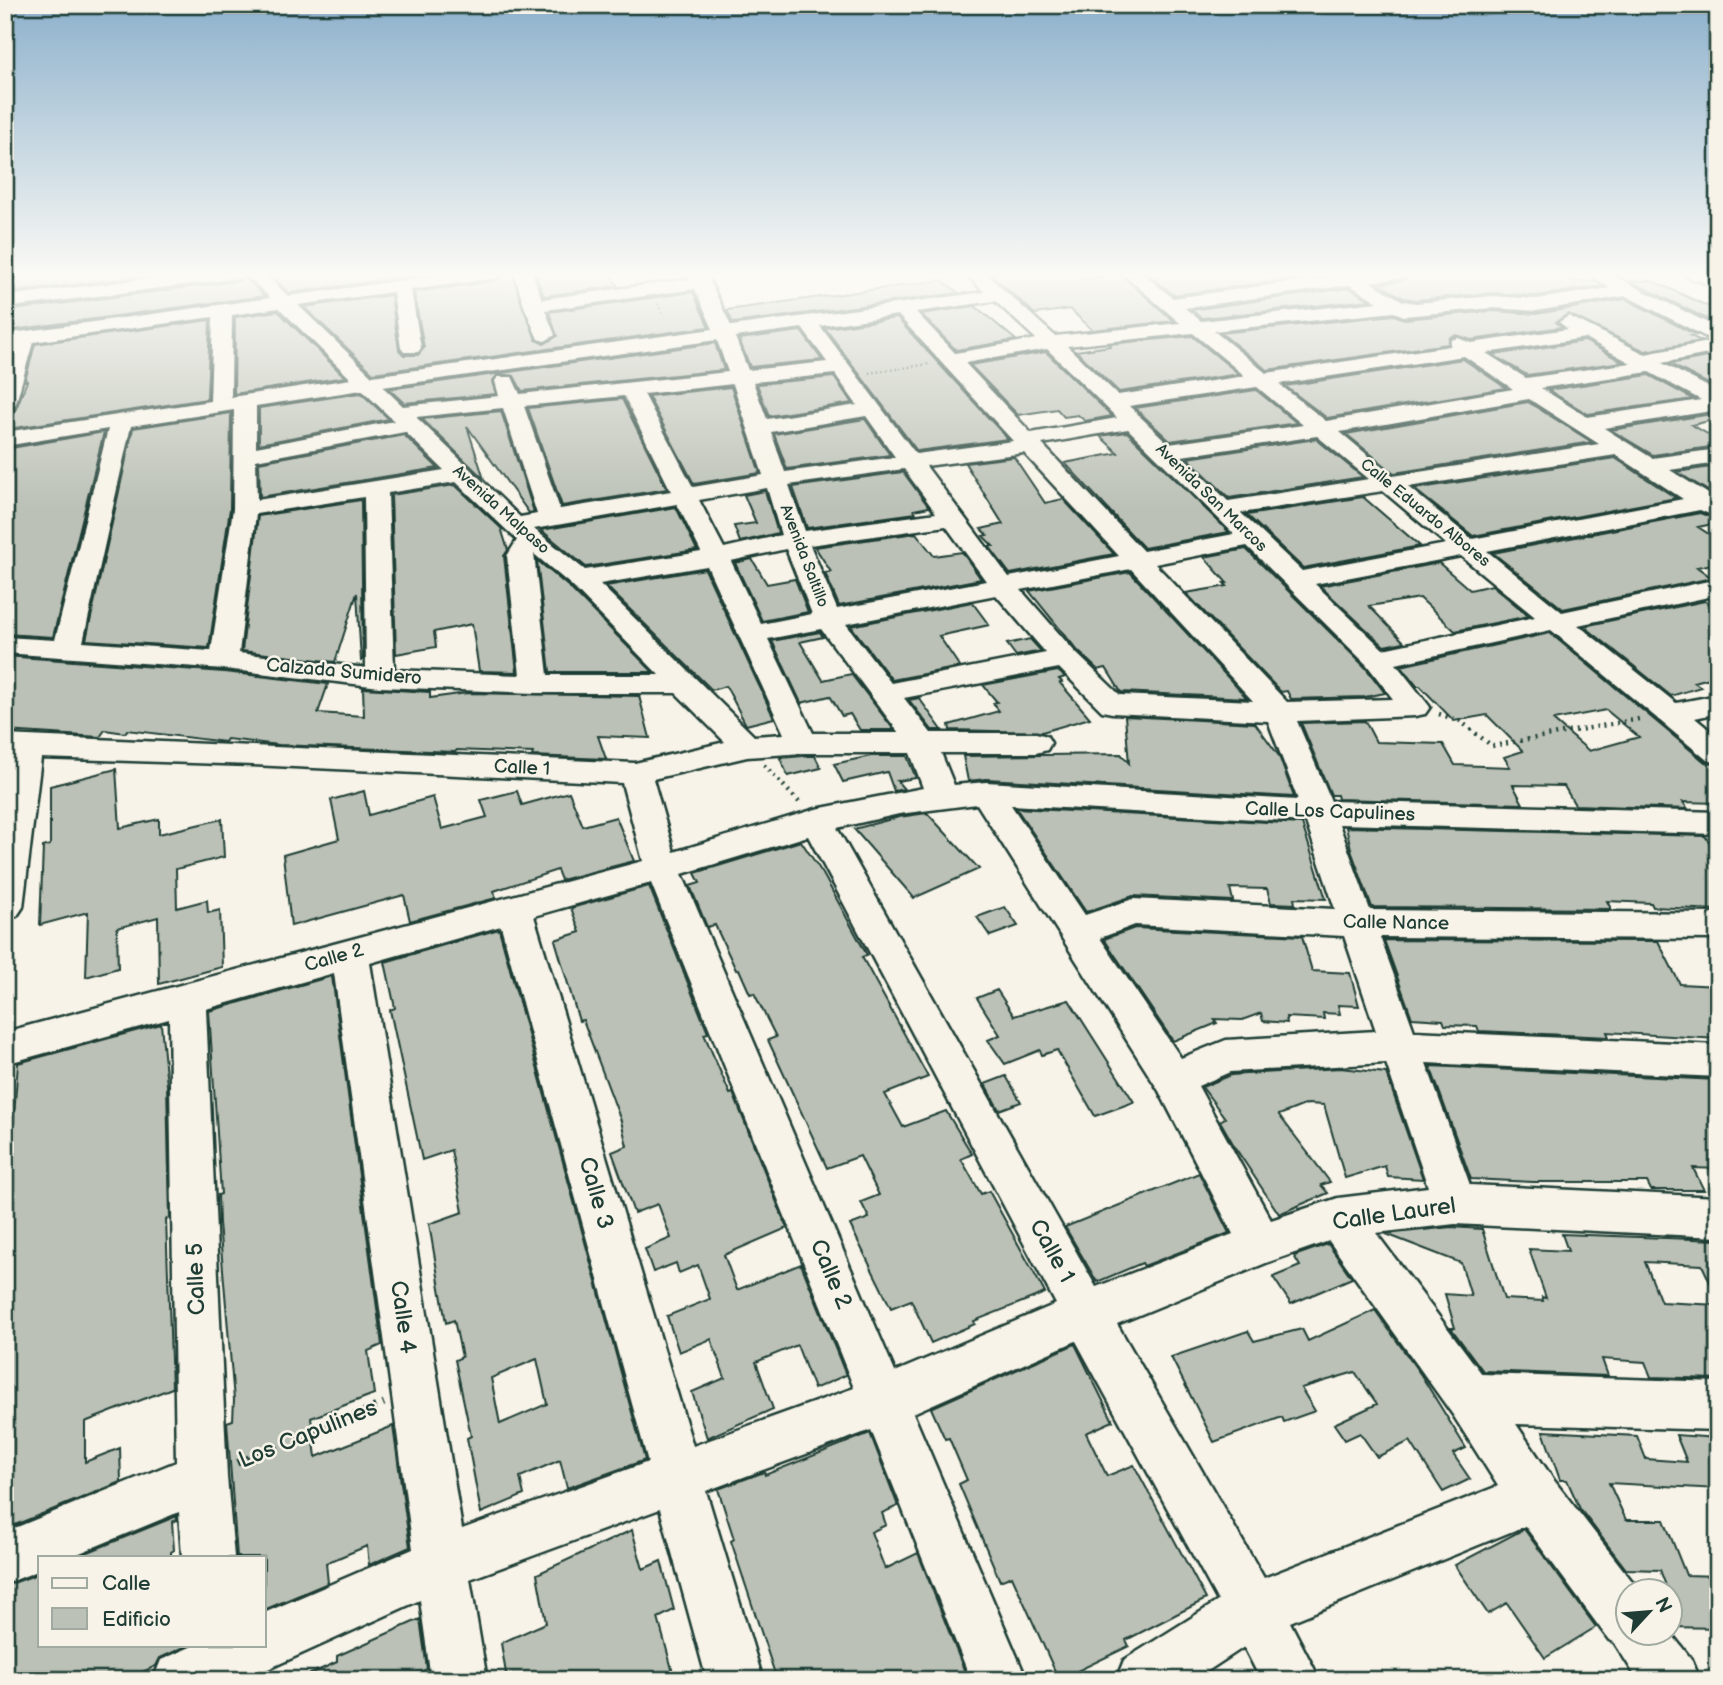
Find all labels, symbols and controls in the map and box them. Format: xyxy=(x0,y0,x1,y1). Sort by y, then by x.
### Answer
street label: Avenida San Marcos xyxy=(1151,440,1271,556)
street label: Calle Eduardo Albores xyxy=(1356,455,1494,571)
street label: Avenida Malpaso xyxy=(449,462,553,558)
street label: Avenida Saltillo xyxy=(776,502,832,610)
street label: Calzada Sumidero xyxy=(265,654,423,690)
street label: Calle 1 xyxy=(493,755,551,781)
street label: Calle Los Capulines xyxy=(1244,798,1416,826)
street label: Calle Nance xyxy=(1343,911,1449,935)
street label: Calle 2 xyxy=(302,938,367,977)
street label: Calle 3 xyxy=(572,1154,620,1232)
street label: Calle Laurel xyxy=(1331,1191,1457,1237)
street label: Calle 1 xyxy=(1023,1214,1081,1288)
street label: Calle 2 xyxy=(804,1235,858,1313)
street label: Calle 5 xyxy=(181,1242,211,1316)
street label: Calle 4 xyxy=(384,1279,422,1355)
street label: Los Capulines xyxy=(235,1393,381,1475)
legend xyxy=(38,1556,266,1646)
text: Calle xyxy=(102,1571,151,1596)
north arrow xyxy=(1614,1576,1684,1646)
text: N xyxy=(1649,1594,1676,1617)
text: Edificio xyxy=(102,1607,171,1632)

